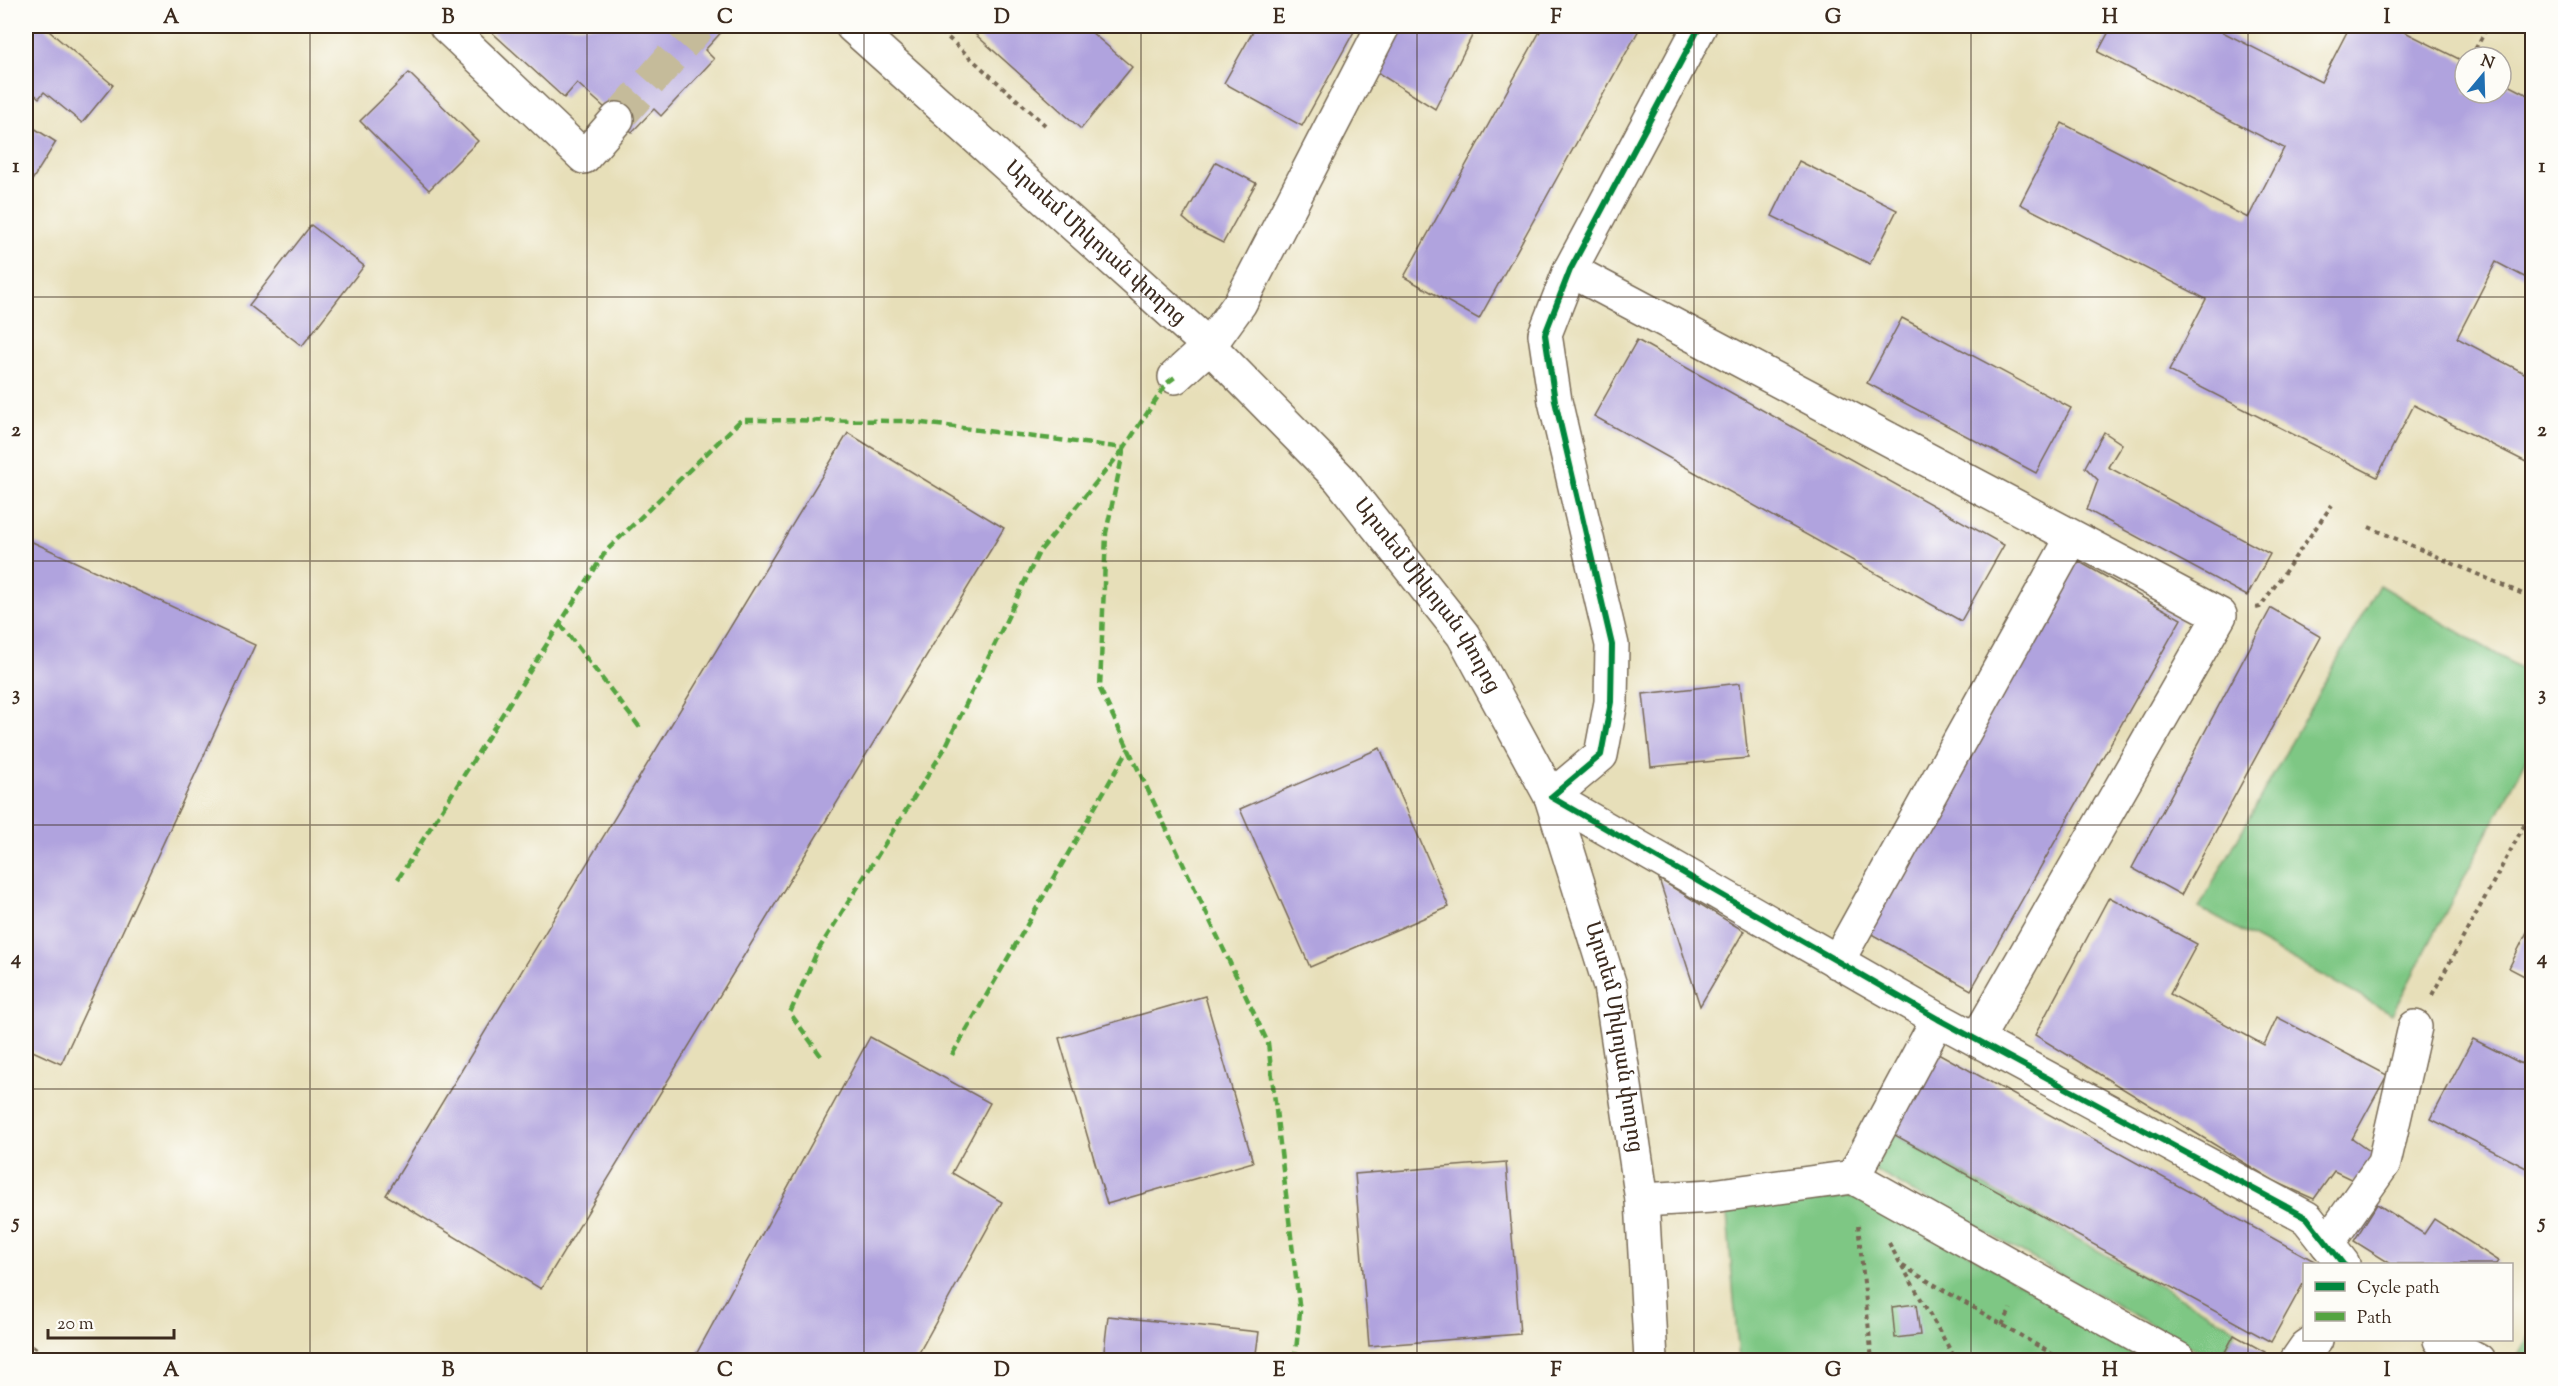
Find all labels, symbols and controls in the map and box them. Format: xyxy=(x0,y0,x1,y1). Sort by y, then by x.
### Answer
text: A xyxy=(163,4,180,33)
text: B xyxy=(442,4,455,33)
text: C xyxy=(717,4,733,33)
text: D xyxy=(994,4,1010,33)
text: E xyxy=(1273,4,1286,33)
text: F xyxy=(1550,4,1562,33)
text: G xyxy=(1825,4,1842,33)
text: H xyxy=(2102,4,2118,33)
text: I xyxy=(2384,4,2391,33)
north arrow xyxy=(2453,45,2513,105)
text: N xyxy=(2477,50,2497,76)
text: 1 xyxy=(13,153,20,182)
text: 1 xyxy=(2539,153,2546,182)
street label: Արտեմ Միկոյան փողոց xyxy=(997,154,1192,333)
text: 2 xyxy=(11,417,21,446)
text: 2 xyxy=(2537,417,2547,446)
street label: Արտեմ Միկոյան փողոց xyxy=(1346,492,1507,699)
text: 3 xyxy=(12,681,20,710)
text: 3 xyxy=(2538,681,2546,710)
street label: Արտեմ Միկոյան փողոց xyxy=(1576,918,1650,1155)
text: 4 xyxy=(10,945,21,974)
text: 4 xyxy=(2536,945,2547,974)
text: 5 xyxy=(11,1209,20,1238)
text: 5 xyxy=(2537,1209,2546,1238)
legend xyxy=(2303,1263,2513,1341)
text: Cycle path xyxy=(2357,1276,2440,1302)
scale bar xyxy=(48,1302,174,1340)
text: Path xyxy=(2357,1306,2392,1332)
text: 20 m xyxy=(57,1312,94,1338)
text: A xyxy=(163,1357,180,1386)
text: B xyxy=(442,1357,455,1386)
text: C xyxy=(717,1357,733,1386)
text: D xyxy=(994,1357,1010,1386)
text: E xyxy=(1273,1357,1286,1386)
text: F xyxy=(1550,1357,1562,1386)
text: G xyxy=(1825,1357,1842,1386)
text: H xyxy=(2102,1357,2118,1386)
text: I xyxy=(2384,1357,2391,1386)

